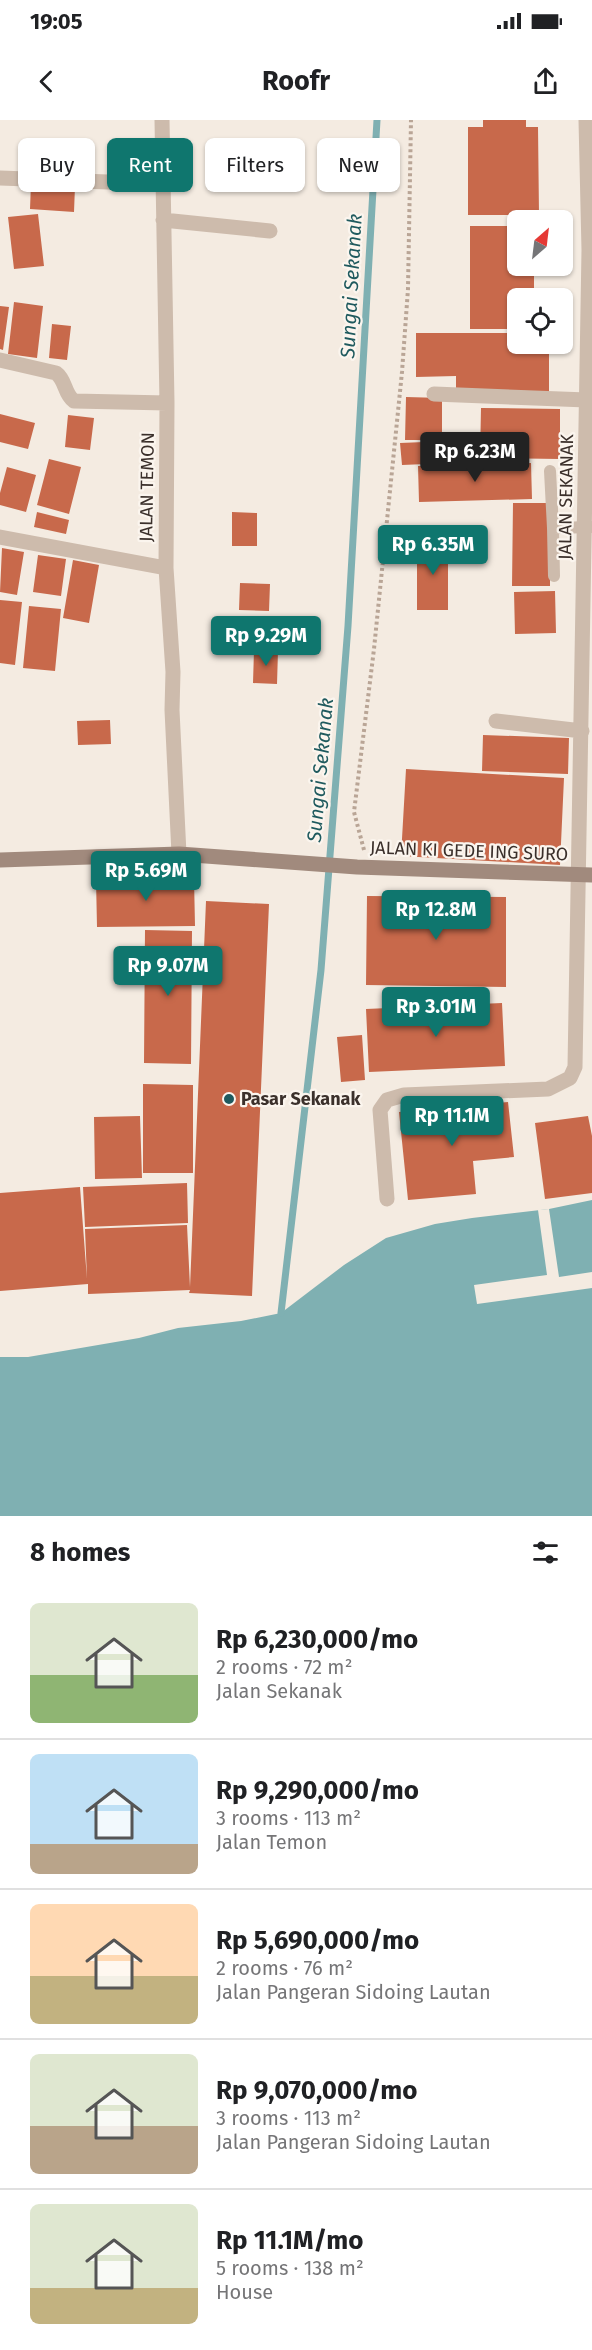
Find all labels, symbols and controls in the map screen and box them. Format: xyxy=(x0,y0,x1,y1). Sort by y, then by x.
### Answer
text: 19:05 xyxy=(30,8,82,35)
icon: back xyxy=(30,65,63,98)
text: Roofr xyxy=(262,65,330,97)
icon: share xyxy=(529,65,562,98)
chip: Buy xyxy=(18,138,95,192)
chip: Rent xyxy=(107,138,193,192)
chip: Filters xyxy=(205,138,305,192)
chip: New xyxy=(317,138,400,192)
north arrow xyxy=(507,210,573,276)
map controls xyxy=(507,210,573,354)
water label: Sungai Sekanak xyxy=(335,213,367,360)
button: locate xyxy=(507,288,573,354)
street label: JALAN TEMON xyxy=(135,432,159,542)
pin: Rp 6.23M xyxy=(413,432,537,483)
street label: JALAN SEKANAK xyxy=(554,434,578,560)
text: Rp 6.23M xyxy=(434,439,516,463)
pin: Rp 6.35M xyxy=(371,525,495,576)
text: Rp 6.35M xyxy=(392,532,474,556)
pin: Rp 9.29M xyxy=(204,616,328,667)
text: Rp 9.29M xyxy=(225,623,307,647)
water label: Sungai Sekanak xyxy=(302,697,338,844)
street label: JALAN KI GEDE ING SURO xyxy=(369,837,569,865)
pin: Rp 5.69M xyxy=(84,851,208,902)
text: Rp 5.69M xyxy=(105,858,187,882)
pin: Rp 12.8M xyxy=(374,890,498,941)
text: Rp 12.8M xyxy=(396,897,476,921)
pin: Rp 9.07M xyxy=(106,946,230,997)
text: Rp 9.07M xyxy=(127,953,209,977)
pin: Rp 3.01M xyxy=(374,987,498,1038)
text: Rp 3.01M xyxy=(396,994,476,1018)
place label: Pasar Sekanak xyxy=(241,1088,361,1110)
marker: Pasar Sekanak xyxy=(222,1092,236,1106)
pin: Rp 11.1M xyxy=(390,1096,514,1147)
text: Rp 11.1M xyxy=(414,1103,490,1127)
icon: filters xyxy=(529,1536,562,1569)
text: 8 homes xyxy=(30,1537,130,1568)
text: Rp 6,230,000/mo xyxy=(216,1624,418,1655)
icon: home xyxy=(78,1627,150,1699)
text: 2 rooms · 72 m² xyxy=(216,1655,352,1679)
text: Jalan Sekanak xyxy=(216,1679,342,1703)
text: Rp 9,290,000/mo xyxy=(216,1775,419,1806)
icon: home xyxy=(78,1778,150,1850)
text: 3 rooms · 113 m² xyxy=(216,1806,361,1830)
text: Jalan Temon xyxy=(216,1830,327,1854)
text: Rp 5,690,000/mo xyxy=(216,1925,419,1956)
icon: home xyxy=(78,1928,150,2000)
text: 2 rooms · 76 m² xyxy=(216,1956,353,1980)
text: Jalan Pangeran Sidoing Lautan xyxy=(216,1980,491,2004)
text: Rp 9,070,000/mo xyxy=(216,2075,417,2106)
icon: home xyxy=(78,2078,150,2150)
text: 3 rooms · 113 m² xyxy=(216,2106,361,2130)
text: Jalan Pangeran Sidoing Lautan xyxy=(216,2130,491,2154)
text: Rp 11.1M/mo xyxy=(216,2225,363,2256)
icon: home xyxy=(78,2228,150,2300)
text: 5 rooms · 138 m² xyxy=(216,2256,364,2280)
text: House xyxy=(216,2280,273,2304)

